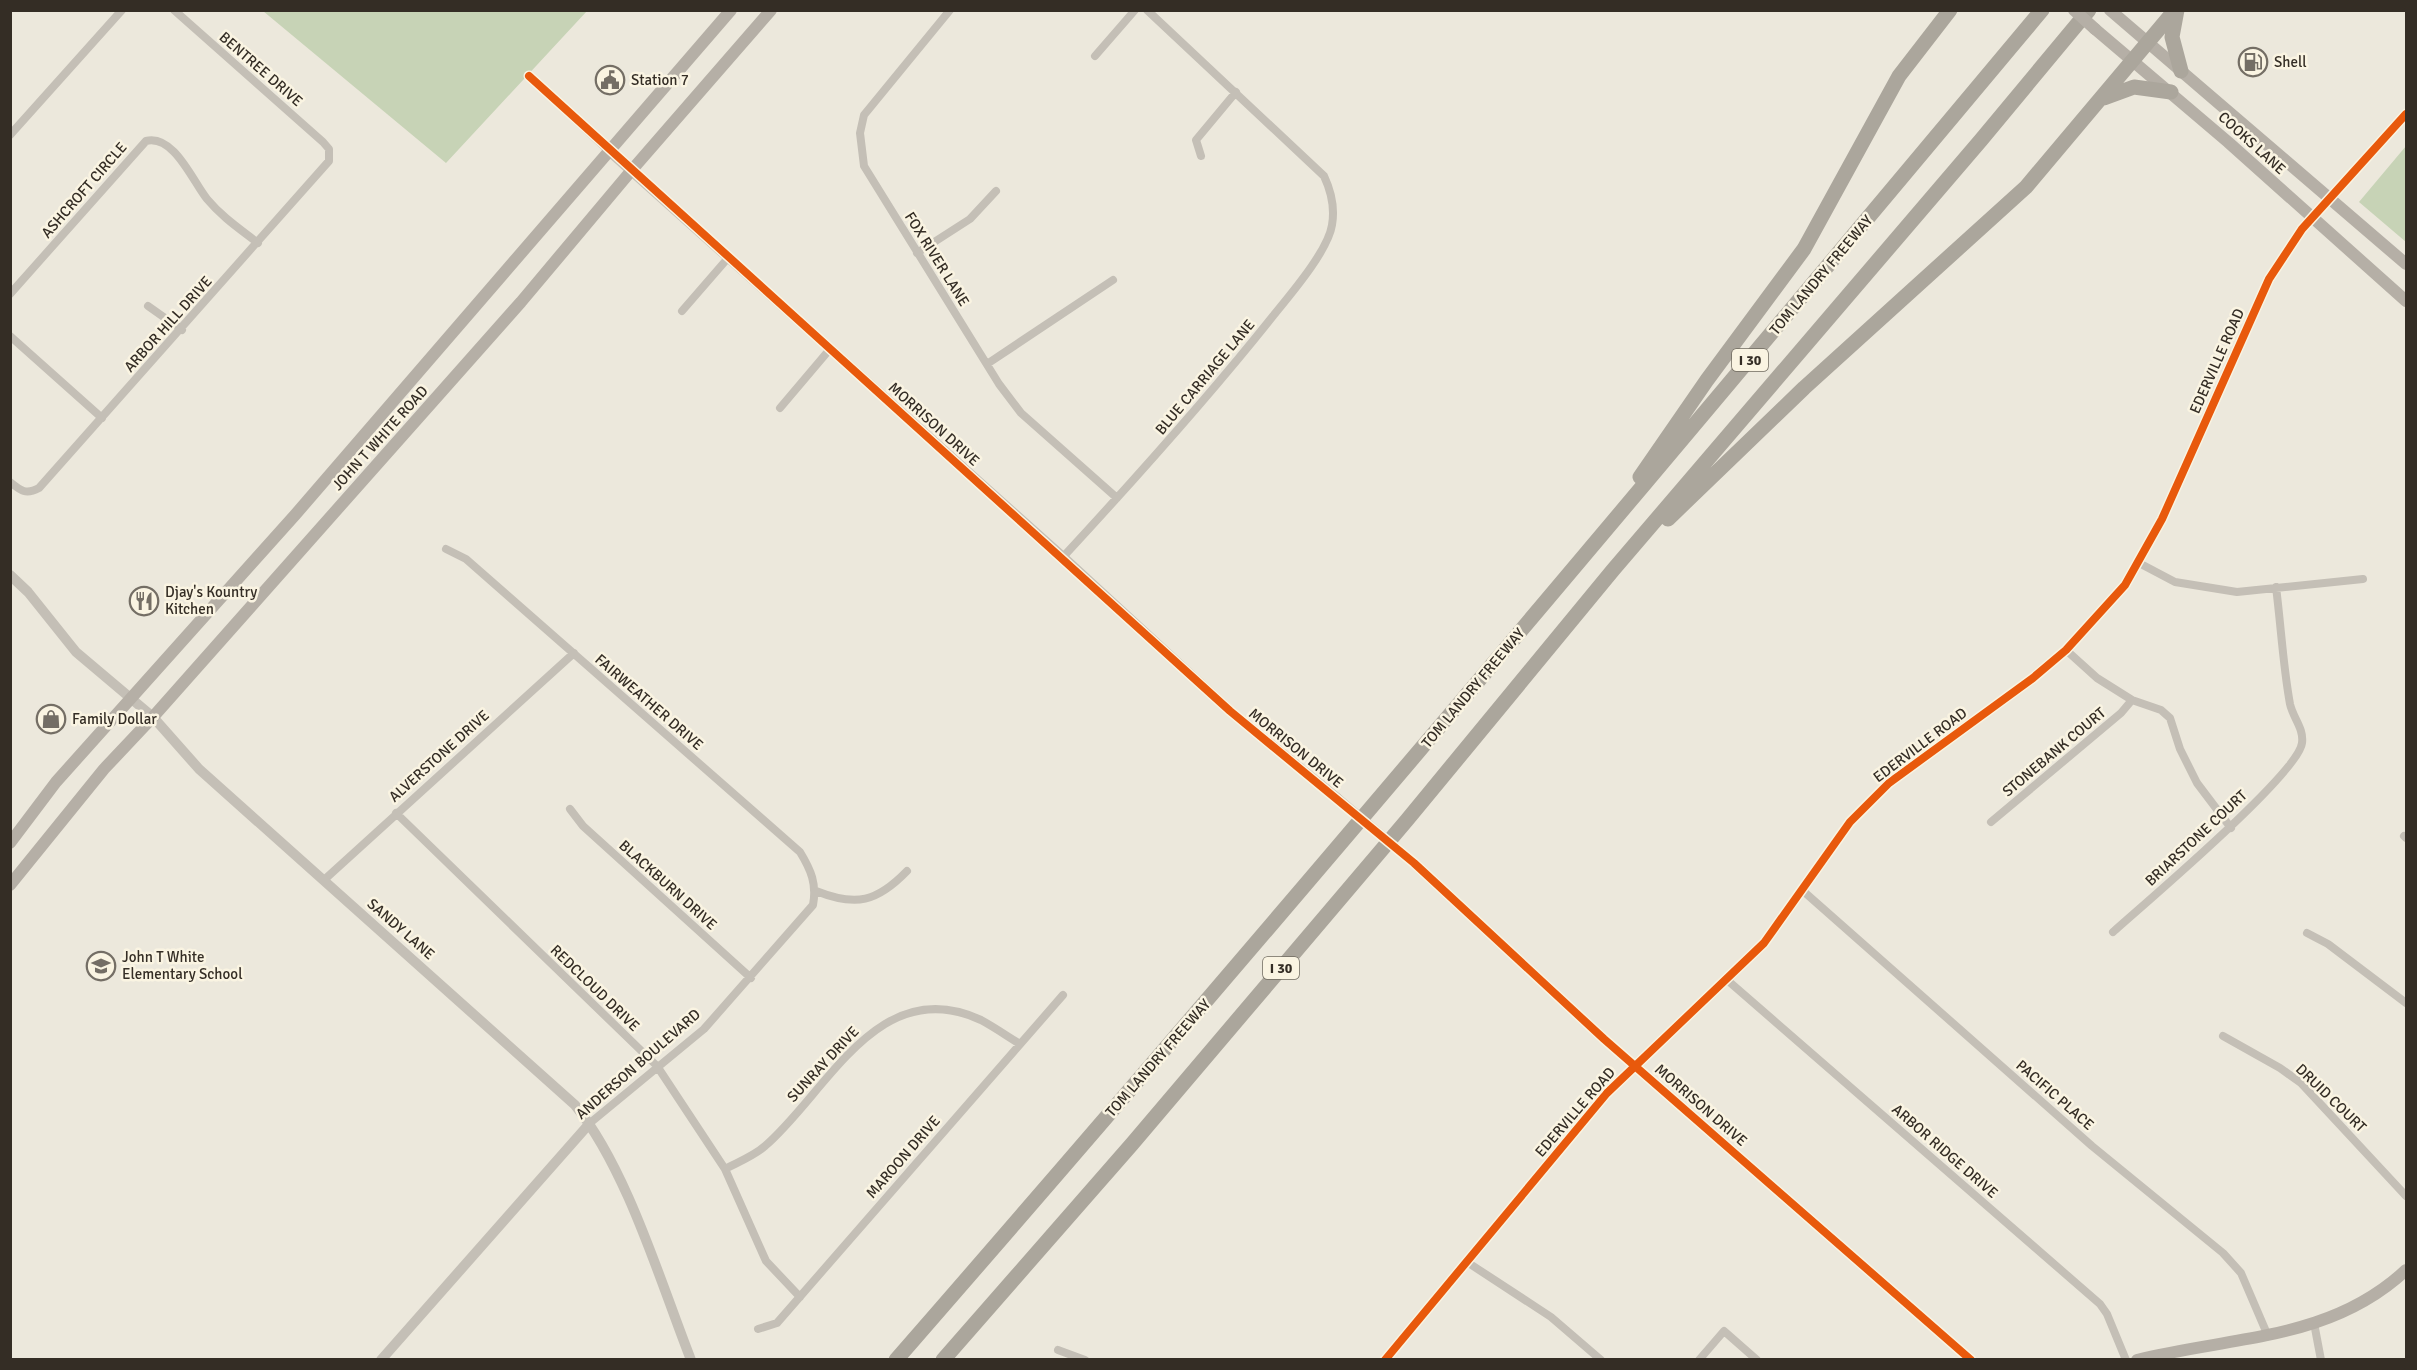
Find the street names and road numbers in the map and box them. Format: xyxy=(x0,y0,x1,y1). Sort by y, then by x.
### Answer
street label: BENTREE DRIVE xyxy=(216,28,306,110)
street label: COOKS LANE xyxy=(2214,108,2290,178)
street label: ASHCROFT CIRCLE xyxy=(37,138,131,242)
street label: FOX RIVER LANE xyxy=(901,209,973,309)
street label: TOM LANDRY FREEWAY xyxy=(1766,211,1877,338)
street label: ARBOR HILL DRIVE xyxy=(120,272,216,376)
street label: EDERVILLE ROAD xyxy=(2186,306,2248,416)
street label: BLUE CARRIAGE LANE xyxy=(1152,316,1258,438)
road number: I 30 xyxy=(1732,349,1768,371)
street label: MORRISON DRIVE xyxy=(885,378,983,470)
street label: JOHN T WHITE ROAD xyxy=(328,382,432,494)
street label: TOM LANDRY FREEWAY xyxy=(1418,624,1529,751)
street label: FAIRWEATHER DRIVE xyxy=(591,650,707,754)
street label: STONEBANK COURT xyxy=(1999,703,2110,800)
street label: MORRISON DRIVE xyxy=(1245,704,1347,792)
street label: EDERVILLE ROAD xyxy=(1869,704,1971,786)
street label: ALVERSTONE DRIVE xyxy=(385,706,493,806)
street label: BRIARSTONE COURT xyxy=(2141,786,2251,890)
street label: BLACKBURN DRIVE xyxy=(615,836,721,934)
street label: SANDY LANE xyxy=(364,895,438,963)
street label: REDCLOUD DRIVE xyxy=(547,941,643,1035)
road number: I 30 xyxy=(1263,957,1299,979)
street label: TOM LANDRY FREEWAY xyxy=(1102,995,1214,1121)
street label: ANDERSON BOULEVARD xyxy=(572,1005,704,1123)
street label: SUNRAY DRIVE xyxy=(783,1022,863,1106)
street label: PACIFIC PLACE xyxy=(2012,1056,2098,1134)
street label: MORRISON DRIVE xyxy=(1651,1060,1751,1150)
street label: DRUID COURT xyxy=(2292,1060,2370,1137)
street label: EDERVILLE ROAD xyxy=(1531,1063,1619,1161)
street label: ARBOR RIDGE DRIVE xyxy=(1888,1100,2002,1202)
street label: MAROON DRIVE xyxy=(862,1112,944,1202)

